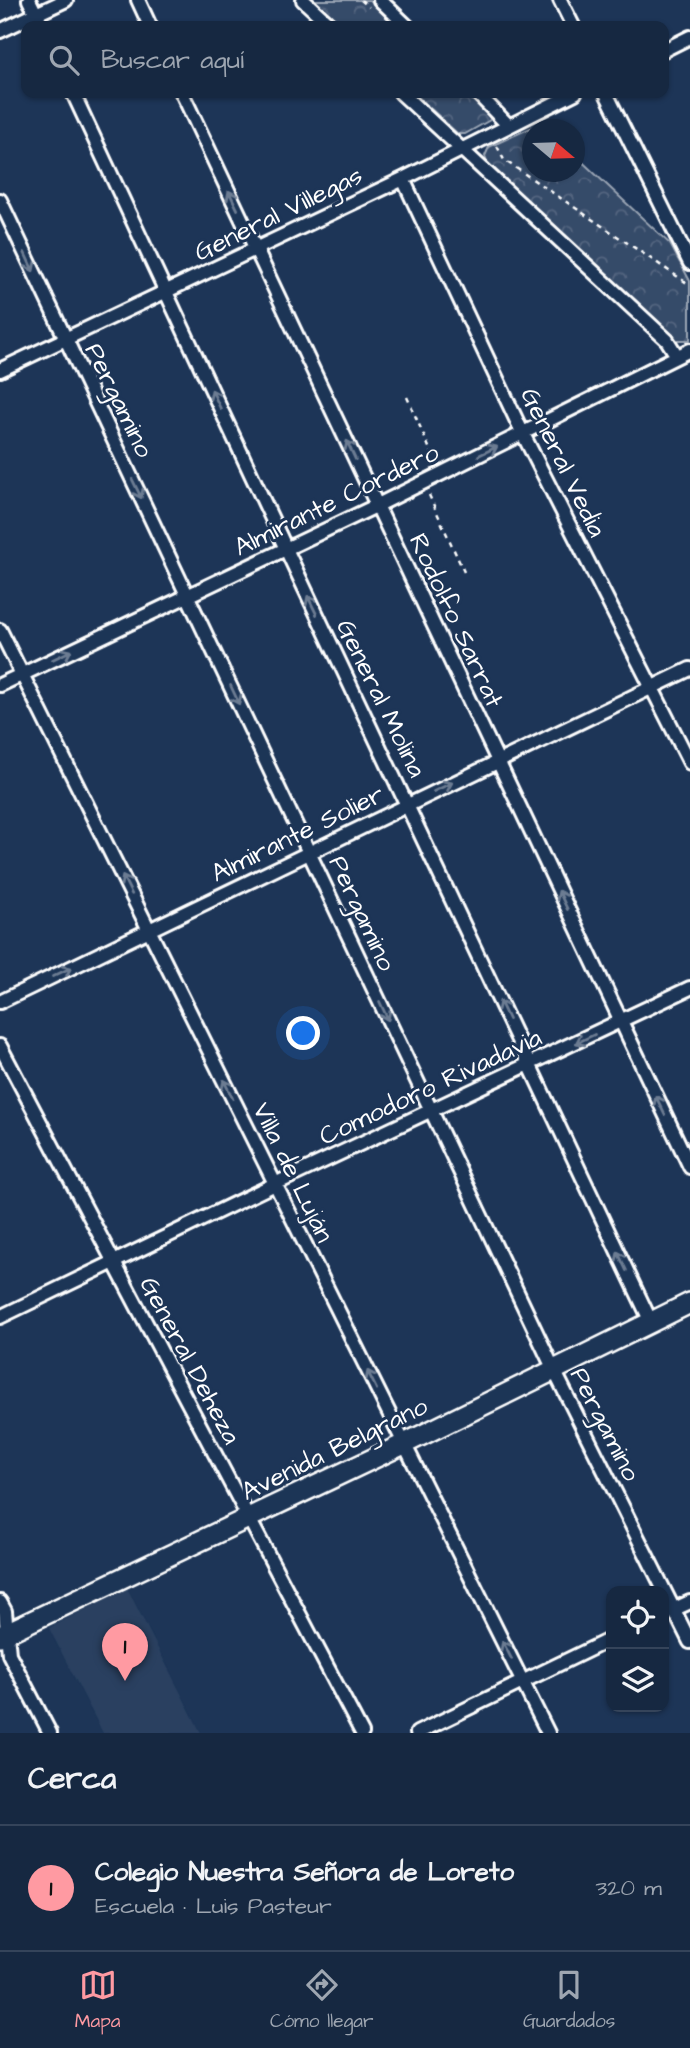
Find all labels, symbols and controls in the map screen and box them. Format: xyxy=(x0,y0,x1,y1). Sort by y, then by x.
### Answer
search box xyxy=(21,21,669,98)
icon: search xyxy=(45,41,83,79)
text: Buscar aquí xyxy=(101,42,244,78)
north arrow xyxy=(522,119,585,182)
street label: General Villegas xyxy=(188,158,370,272)
one-way arrow xyxy=(226,190,240,211)
one-way arrow xyxy=(23,251,36,272)
street label: Pergamino xyxy=(74,337,162,465)
street label: General Vedia xyxy=(511,382,615,543)
one-way arrow xyxy=(209,389,222,410)
street label: Almirante Cordero xyxy=(228,434,445,565)
one-way arrow xyxy=(344,440,358,461)
one-way arrow xyxy=(477,444,498,457)
one-way arrow xyxy=(131,478,145,499)
street label: Rodolfo Sarrat xyxy=(400,528,512,714)
one-way arrow xyxy=(305,595,319,616)
street label: General Molina xyxy=(327,613,435,783)
one-way arrow xyxy=(50,648,72,661)
one-way arrow xyxy=(229,683,242,705)
street label: Almirante Solier xyxy=(205,776,390,891)
one-way arrow xyxy=(431,780,453,793)
street label: Pergamino xyxy=(318,850,405,978)
one-way arrow xyxy=(120,875,134,896)
one-way arrow xyxy=(556,889,569,911)
one-way arrow xyxy=(51,965,72,979)
one-way arrow xyxy=(378,1000,391,1022)
one-way arrow xyxy=(497,1000,510,1021)
your location xyxy=(286,1016,320,1050)
street label: Comodoro Rivadavia xyxy=(313,1020,548,1154)
one-way arrow xyxy=(574,1033,596,1046)
one-way arrow xyxy=(221,1079,234,1100)
one-way arrow xyxy=(653,1095,667,1116)
street label: Villa de Luján xyxy=(244,1096,343,1249)
one-way arrow xyxy=(614,1250,627,1271)
street label: General Deheza xyxy=(131,1270,249,1451)
street label: Pergamino xyxy=(559,1361,649,1489)
one-way arrow xyxy=(365,1370,379,1391)
street label: Avenida Belgrano xyxy=(235,1388,435,1511)
map controls xyxy=(606,1586,669,1712)
button: locate xyxy=(606,1586,669,1649)
pin: 1 xyxy=(102,1623,148,1681)
one-way arrow xyxy=(499,1640,513,1661)
button: layers xyxy=(606,1649,669,1712)
text: Cerca xyxy=(28,1758,116,1800)
text: Colegio Nuestra Señora de Loreto xyxy=(95,1854,514,1890)
text: 1 xyxy=(50,1872,52,1904)
text: 320 m xyxy=(596,1872,662,1904)
text: Escuela · Luis Pasteur xyxy=(95,1890,332,1922)
tab: Mapa xyxy=(75,1966,120,2035)
tab: Cómo llegar xyxy=(270,1966,373,2035)
tab: Guardados xyxy=(523,1966,615,2035)

